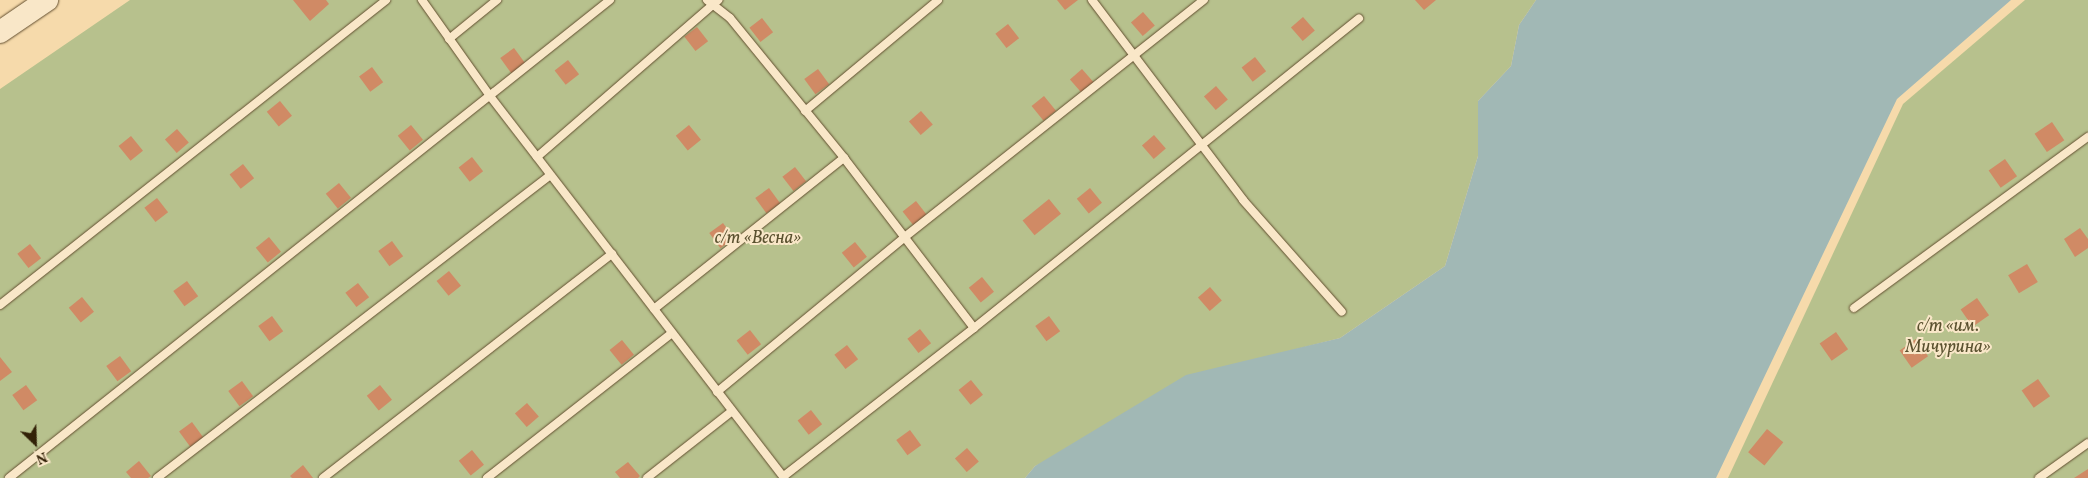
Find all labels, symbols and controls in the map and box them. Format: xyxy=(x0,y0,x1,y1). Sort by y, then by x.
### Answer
park label: с/т «Весна» xyxy=(715,228,801,250)
park label: с/т «им. Мичурина» xyxy=(1905,317,1991,359)
north arrow xyxy=(10,418,60,468)
text: N xyxy=(33,446,50,468)

